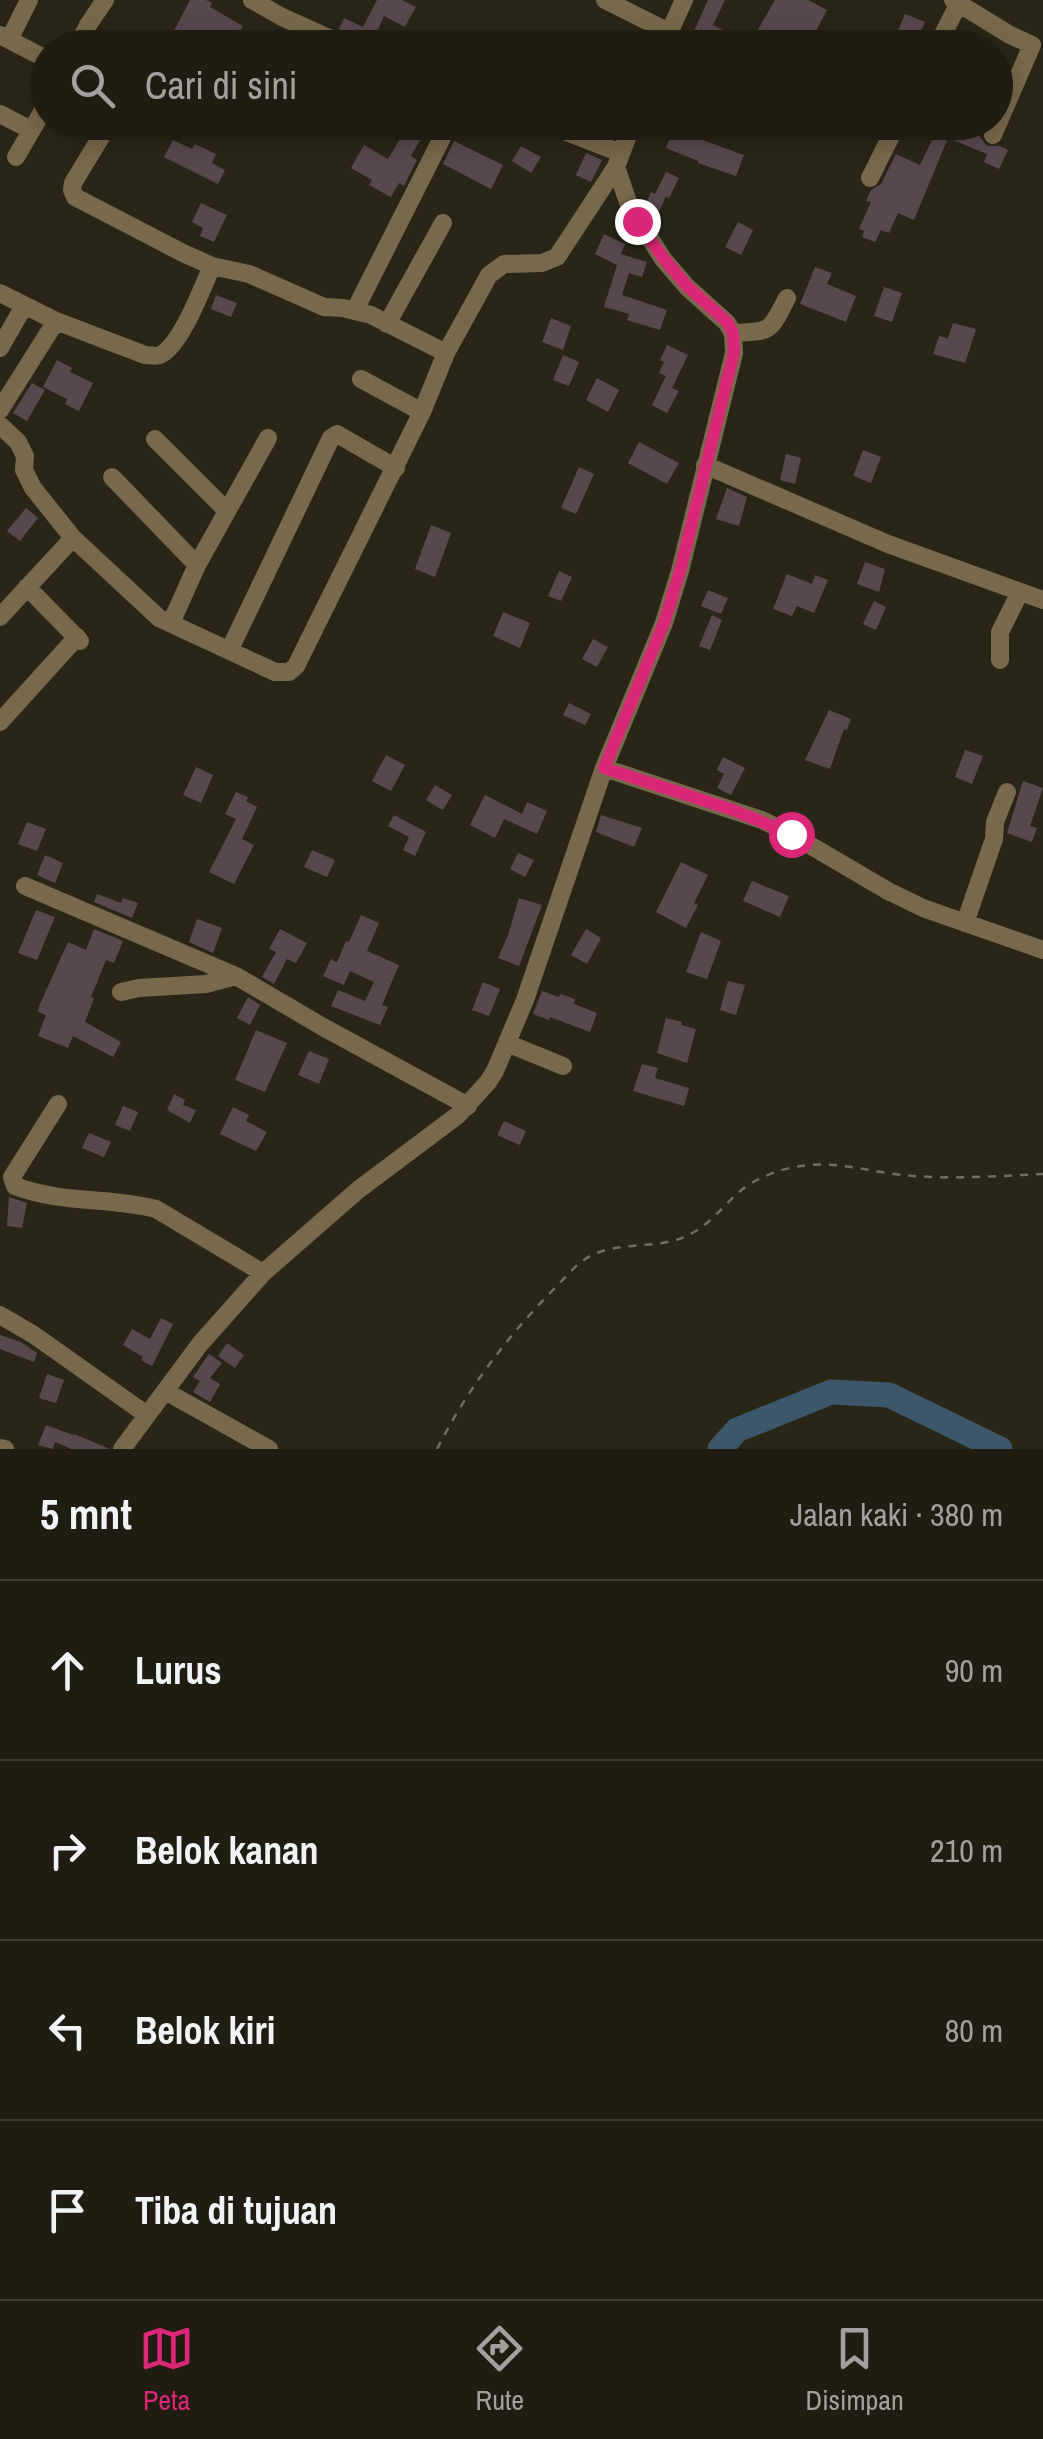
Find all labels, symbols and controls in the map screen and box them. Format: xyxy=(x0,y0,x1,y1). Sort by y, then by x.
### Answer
search box xyxy=(30,30,1013,140)
icon: search xyxy=(65,58,120,113)
text: Cari di sini xyxy=(145,60,297,111)
route end xyxy=(615,199,661,245)
route start xyxy=(769,812,815,858)
text: 5 mnt xyxy=(40,1486,132,1542)
text: Jalan kaki · 380 m xyxy=(790,1493,1003,1536)
icon: ahead xyxy=(40,1643,95,1698)
text: Lurus xyxy=(135,1645,222,1696)
text: 90 m xyxy=(945,1649,1003,1692)
icon: right xyxy=(40,1823,95,1878)
text: Belok kanan xyxy=(135,1825,319,1876)
text: 210 m xyxy=(930,1829,1003,1872)
icon: left xyxy=(40,2003,95,2058)
text: Belok kiri xyxy=(135,2005,275,2056)
text: 80 m xyxy=(945,2009,1003,2052)
icon: arrive xyxy=(40,2183,95,2238)
text: Tiba di tujuan xyxy=(135,2185,337,2236)
tab: Peta xyxy=(139,2321,194,2419)
tab: Rute xyxy=(472,2321,527,2419)
tab: Disimpan xyxy=(806,2321,904,2419)

